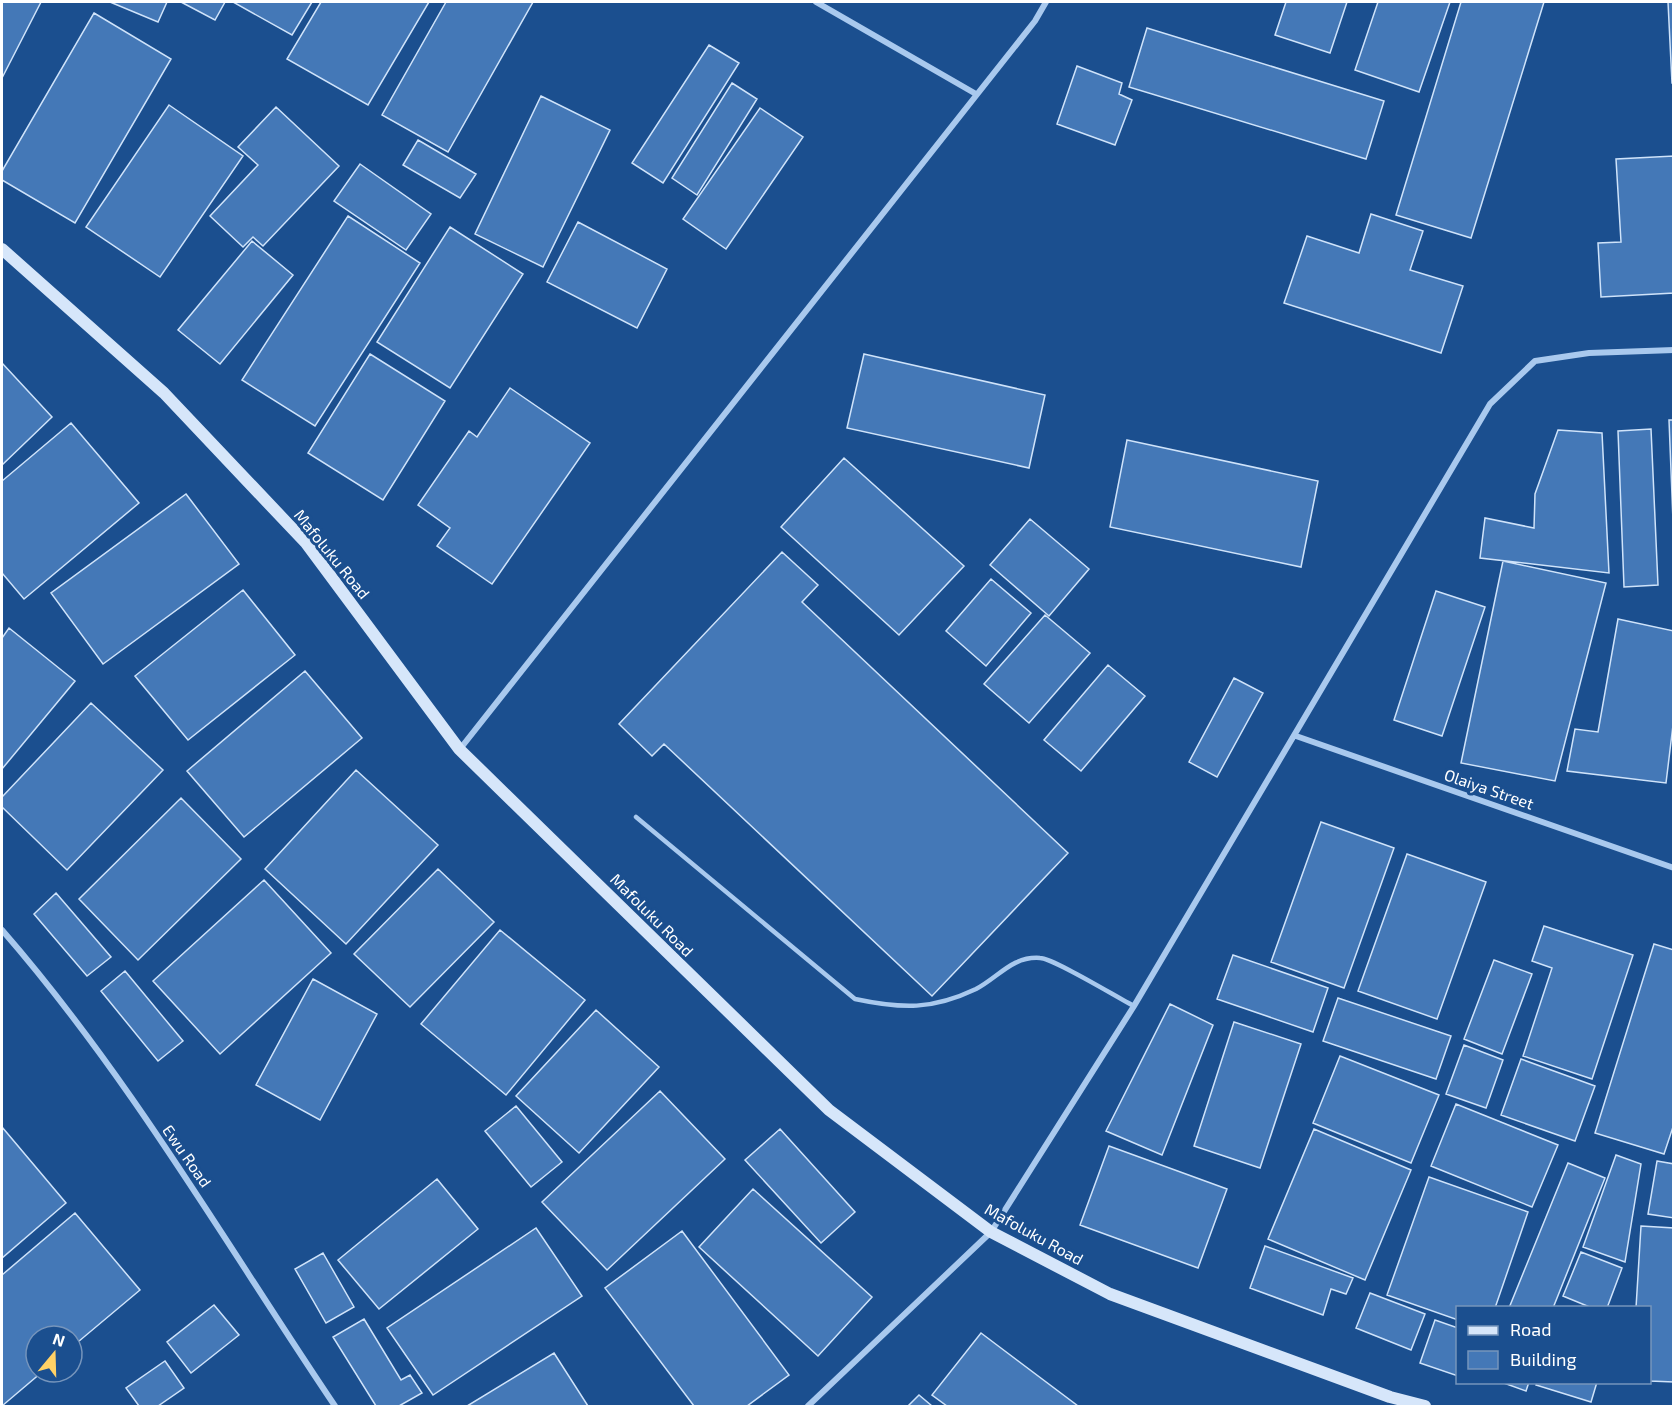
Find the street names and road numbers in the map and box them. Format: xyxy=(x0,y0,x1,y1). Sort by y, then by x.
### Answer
street label: Mafoluku Road xyxy=(291,505,374,602)
street label: Olaiya Street xyxy=(1442,764,1536,813)
street label: Mafoluku Road xyxy=(607,869,698,960)
street label: Ewu Road xyxy=(159,1121,216,1191)
street label: Mafoluku Road xyxy=(982,1199,1087,1268)

